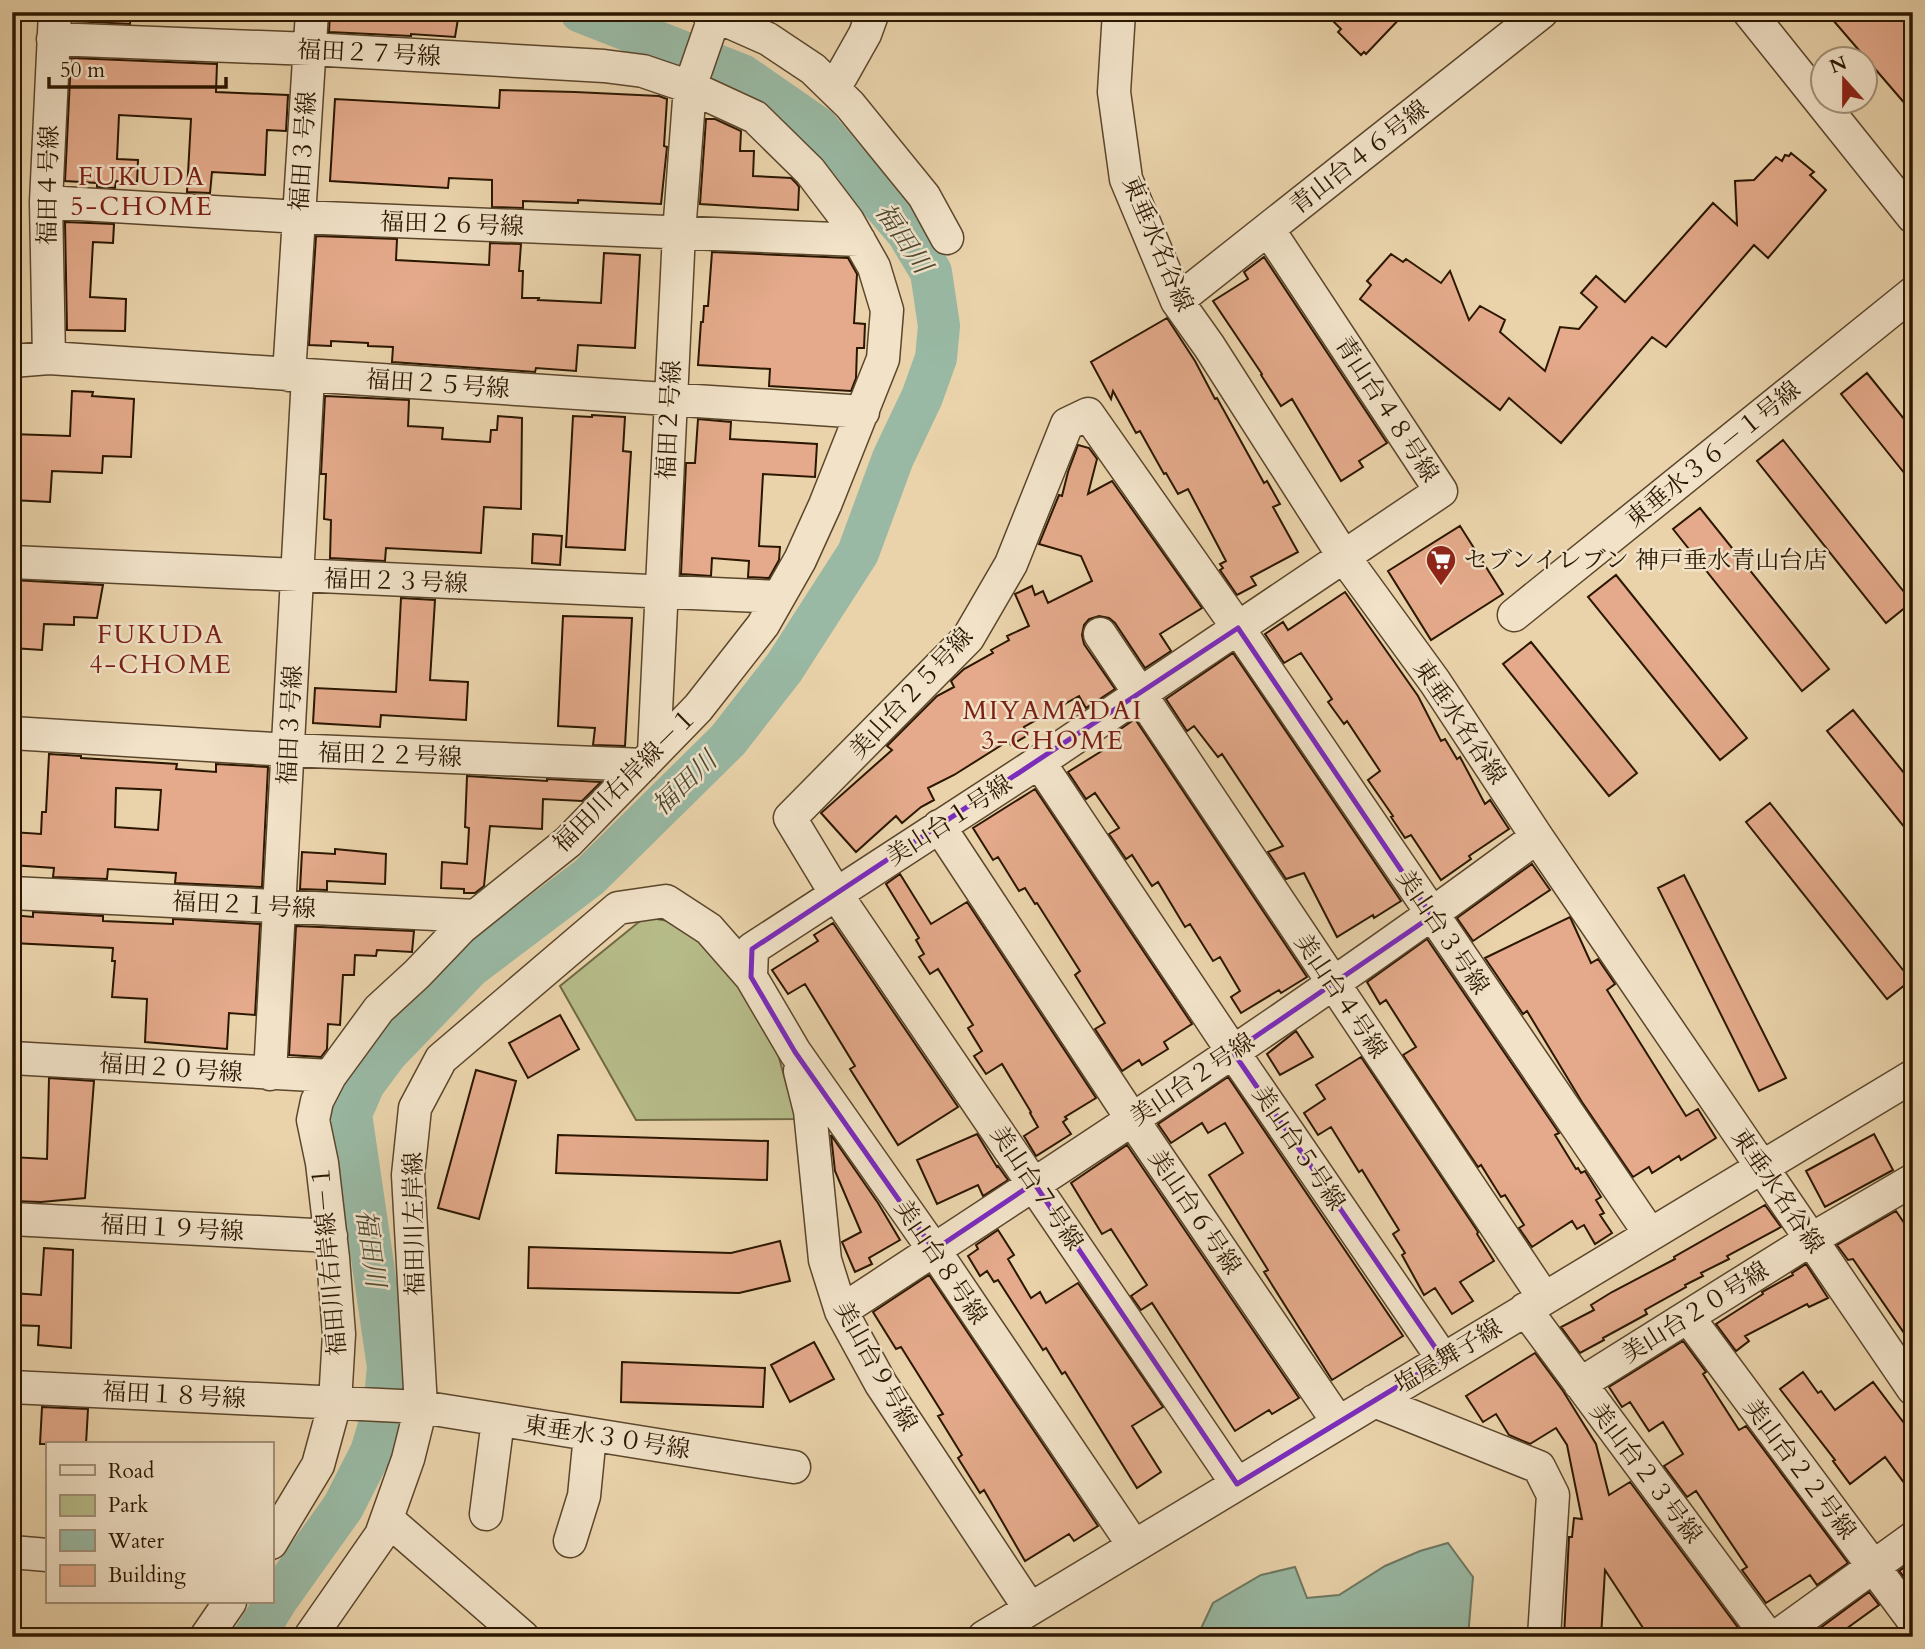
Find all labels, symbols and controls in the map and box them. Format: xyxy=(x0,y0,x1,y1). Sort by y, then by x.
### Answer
street label: 福田２７号線 xyxy=(296,33,442,74)
scale bar xyxy=(49,46,226,90)
north arrow xyxy=(1810,46,1880,116)
text: N xyxy=(1826,50,1851,80)
text: 50 m xyxy=(60,56,105,85)
street label: 福田３号線 xyxy=(283,90,324,212)
street label: 青山台４６号線 xyxy=(1283,93,1436,222)
street label: 福田４号線 xyxy=(31,125,66,245)
district label: FUKUDA 5-CHOME xyxy=(70,159,214,224)
street label: 東垂水名谷線 xyxy=(1114,171,1201,317)
water label: 福田川 xyxy=(867,196,942,283)
street label: 福田２６号線 xyxy=(379,205,525,244)
street label: 青山台４８号線 xyxy=(1327,330,1446,489)
street label: 福田２号線 xyxy=(650,359,689,481)
street label: 福田２５号線 xyxy=(365,363,511,406)
street label: 東垂水３６－１号線 xyxy=(1619,374,1808,535)
supermarket icon: セブンイレブン 神戸垂水青山台店 xyxy=(1424,543,1458,587)
place label: セブンイレブン 神戸垂水青山台店 xyxy=(1464,544,1827,577)
street label: 福田２３号線 xyxy=(323,562,469,601)
district label: FUKUDA 4-CHOME xyxy=(89,617,233,682)
street label: 美山台２５号線 xyxy=(842,621,981,766)
street label: 東垂水名谷線 xyxy=(1406,653,1514,791)
street label: 福田３号線 xyxy=(271,664,310,786)
district label: MIYAMADAI 3-CHOME xyxy=(963,693,1143,758)
street label: 福田川右岸線－１ xyxy=(547,702,703,858)
street label: 福田２２号線 xyxy=(317,736,463,775)
water label: 福田川 xyxy=(645,745,723,821)
street label: 美山台１号線 xyxy=(880,767,1019,873)
street label: 美山台３号線 xyxy=(1389,863,1497,1001)
street label: 福田２１号線 xyxy=(171,885,317,926)
street label: 美山台４号線 xyxy=(1287,927,1395,1065)
street label: 美山台２号線 xyxy=(1123,1025,1261,1133)
street label: 福田２０号線 xyxy=(98,1047,244,1090)
street label: 美山台５号線 xyxy=(1245,1079,1353,1217)
street label: 美山台７号線 xyxy=(983,1119,1091,1257)
street label: 東垂水名谷線 xyxy=(1724,1122,1832,1260)
street label: 美山台６号線 xyxy=(1141,1143,1249,1281)
street label: 福田川左岸線 xyxy=(397,1152,432,1296)
street label: 福田川右岸線－１ xyxy=(305,1163,354,1357)
street label: 美山台８号線 xyxy=(887,1193,995,1331)
water label: 福田川 xyxy=(348,1207,394,1292)
street label: 福田１９号線 xyxy=(99,1208,245,1249)
street label: 美山台２０号線 xyxy=(1615,1254,1775,1371)
street label: 美山台９号線 xyxy=(826,1295,925,1437)
street label: 塩屋舞子線 xyxy=(1388,1311,1508,1401)
street label: 福田１８号線 xyxy=(101,1375,247,1416)
street label: 美山台２２号線 xyxy=(1736,1392,1863,1546)
street label: 美山台２３号線 xyxy=(1582,1396,1709,1550)
street label: 東垂水３０号線 xyxy=(521,1408,692,1467)
legend xyxy=(46,1442,273,1604)
text: Road xyxy=(108,1457,154,1486)
text: Park xyxy=(108,1491,149,1520)
text: Water xyxy=(107,1527,164,1556)
text: Building xyxy=(108,1561,186,1590)

